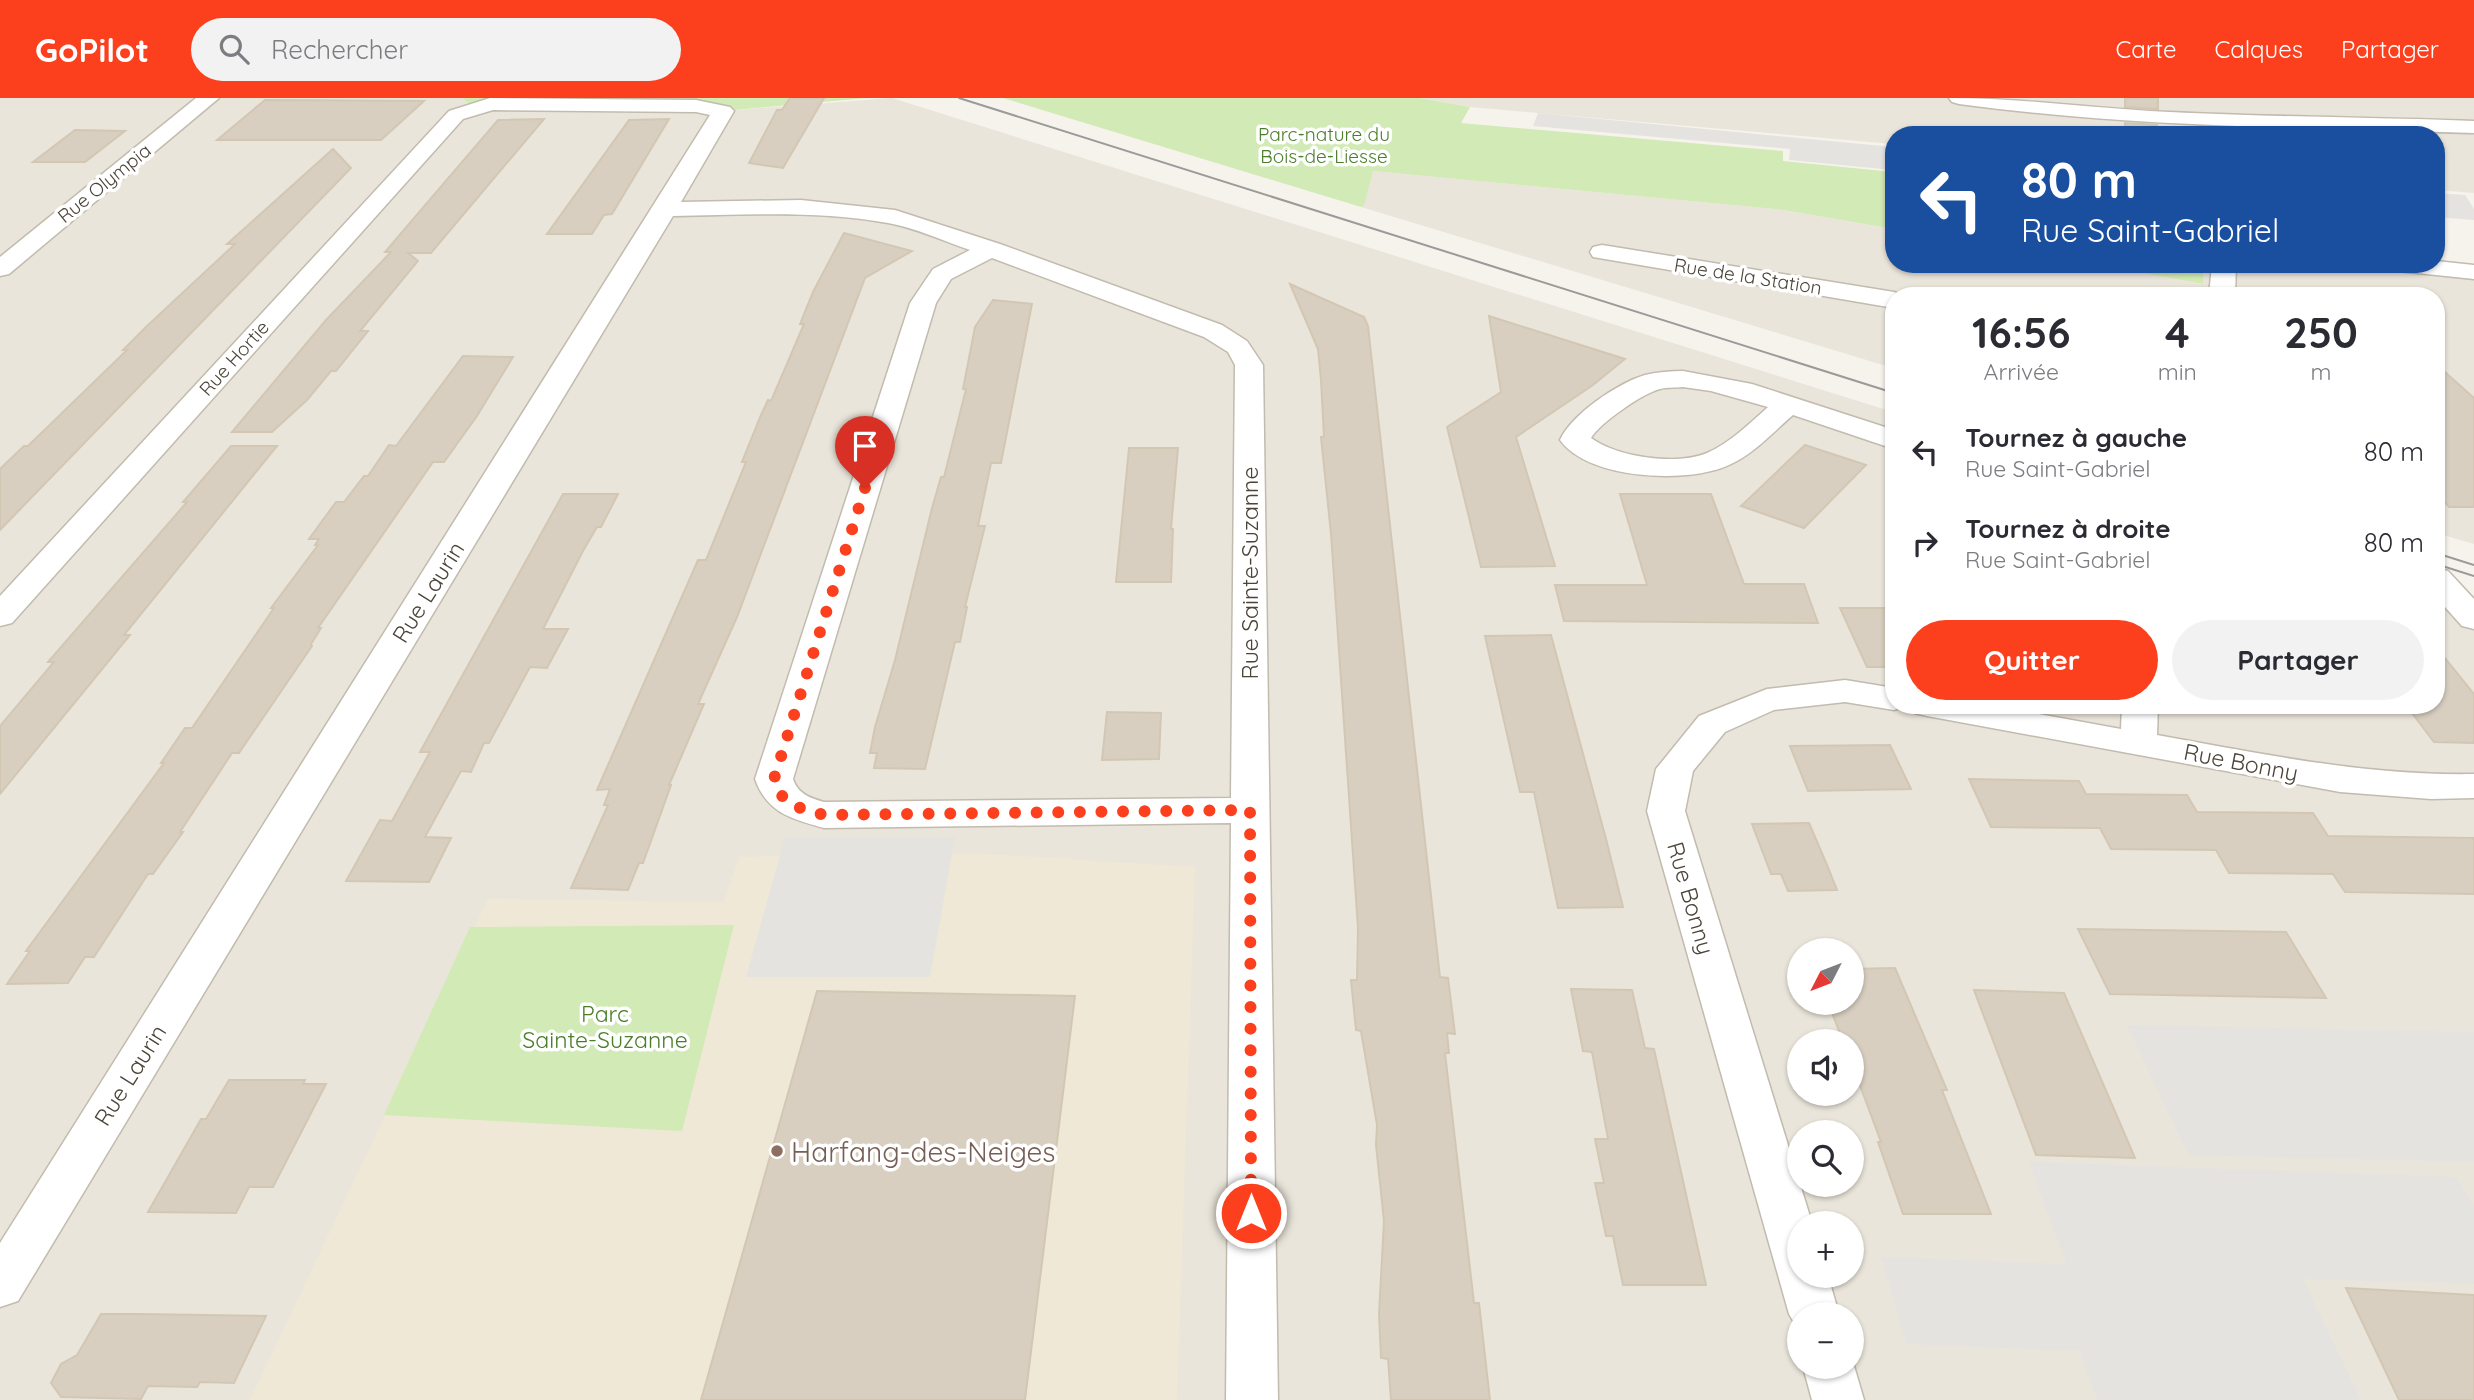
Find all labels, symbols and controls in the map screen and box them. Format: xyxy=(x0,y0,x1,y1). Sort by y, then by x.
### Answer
search box xyxy=(191,18,681,81)
text: GoPilot xyxy=(35,29,149,70)
icon: search xyxy=(215,30,253,68)
text: Rechercher xyxy=(271,33,408,66)
text: Carte xyxy=(2115,34,2177,64)
text: Calques xyxy=(2215,34,2303,64)
text: Partager xyxy=(2341,34,2439,64)
park label: Parc-nature du Bois-de-Liesse xyxy=(1258,122,1390,168)
street label: Rue Olympia xyxy=(52,138,156,228)
text: 80 m xyxy=(2021,149,2137,210)
icon: left xyxy=(1906,154,1997,245)
text: Rue Saint-Gabriel xyxy=(2021,210,2279,250)
street label: Rue de la Station xyxy=(1672,252,1824,300)
text: 16:56 xyxy=(1972,306,2071,359)
text: 4 xyxy=(2165,306,2190,359)
text: 250 xyxy=(2284,306,2358,359)
street label: Rue Hortie xyxy=(194,315,274,401)
text: Arrivée xyxy=(1984,357,2059,386)
text: min xyxy=(2158,357,2197,386)
text: m xyxy=(2310,357,2331,386)
pin xyxy=(835,416,895,488)
text: Tournez à gauche xyxy=(1965,421,2187,454)
icon: arrive xyxy=(846,427,884,465)
icon: left xyxy=(1906,433,1944,471)
text: 80 m xyxy=(2364,435,2424,468)
text: Rue Saint-Gabriel xyxy=(1965,454,2151,483)
street label: Rue Sainte-Suzanne xyxy=(1235,467,1264,679)
text: Tournez à droite xyxy=(1965,512,2170,545)
icon: right xyxy=(1906,524,1944,562)
text: 80 m xyxy=(2364,526,2424,559)
street label: Rue Laurin xyxy=(386,536,470,648)
text: Rue Saint-Gabriel xyxy=(1965,545,2151,574)
button: Quitter xyxy=(1906,620,2158,700)
button: Partager xyxy=(2172,620,2424,700)
street label: Rue Bonny xyxy=(2181,737,2301,787)
street label: Rue Bonny xyxy=(1661,838,1721,958)
north arrow xyxy=(1787,938,1864,1015)
map controls xyxy=(1787,938,1864,1379)
park label: Parc Sainte-Suzanne xyxy=(522,999,688,1054)
street label: Rue Laurin xyxy=(88,1019,172,1131)
button: sound xyxy=(1787,1029,1864,1106)
button: search xyxy=(1787,1120,1864,1197)
place label: Harfang-des-Neiges xyxy=(791,1134,1055,1169)
marker: Harfang-des-Neiges xyxy=(769,1143,785,1159)
position arrow xyxy=(1214,1176,1288,1250)
button: + xyxy=(1787,1211,1864,1288)
button: − xyxy=(1787,1302,1864,1379)

